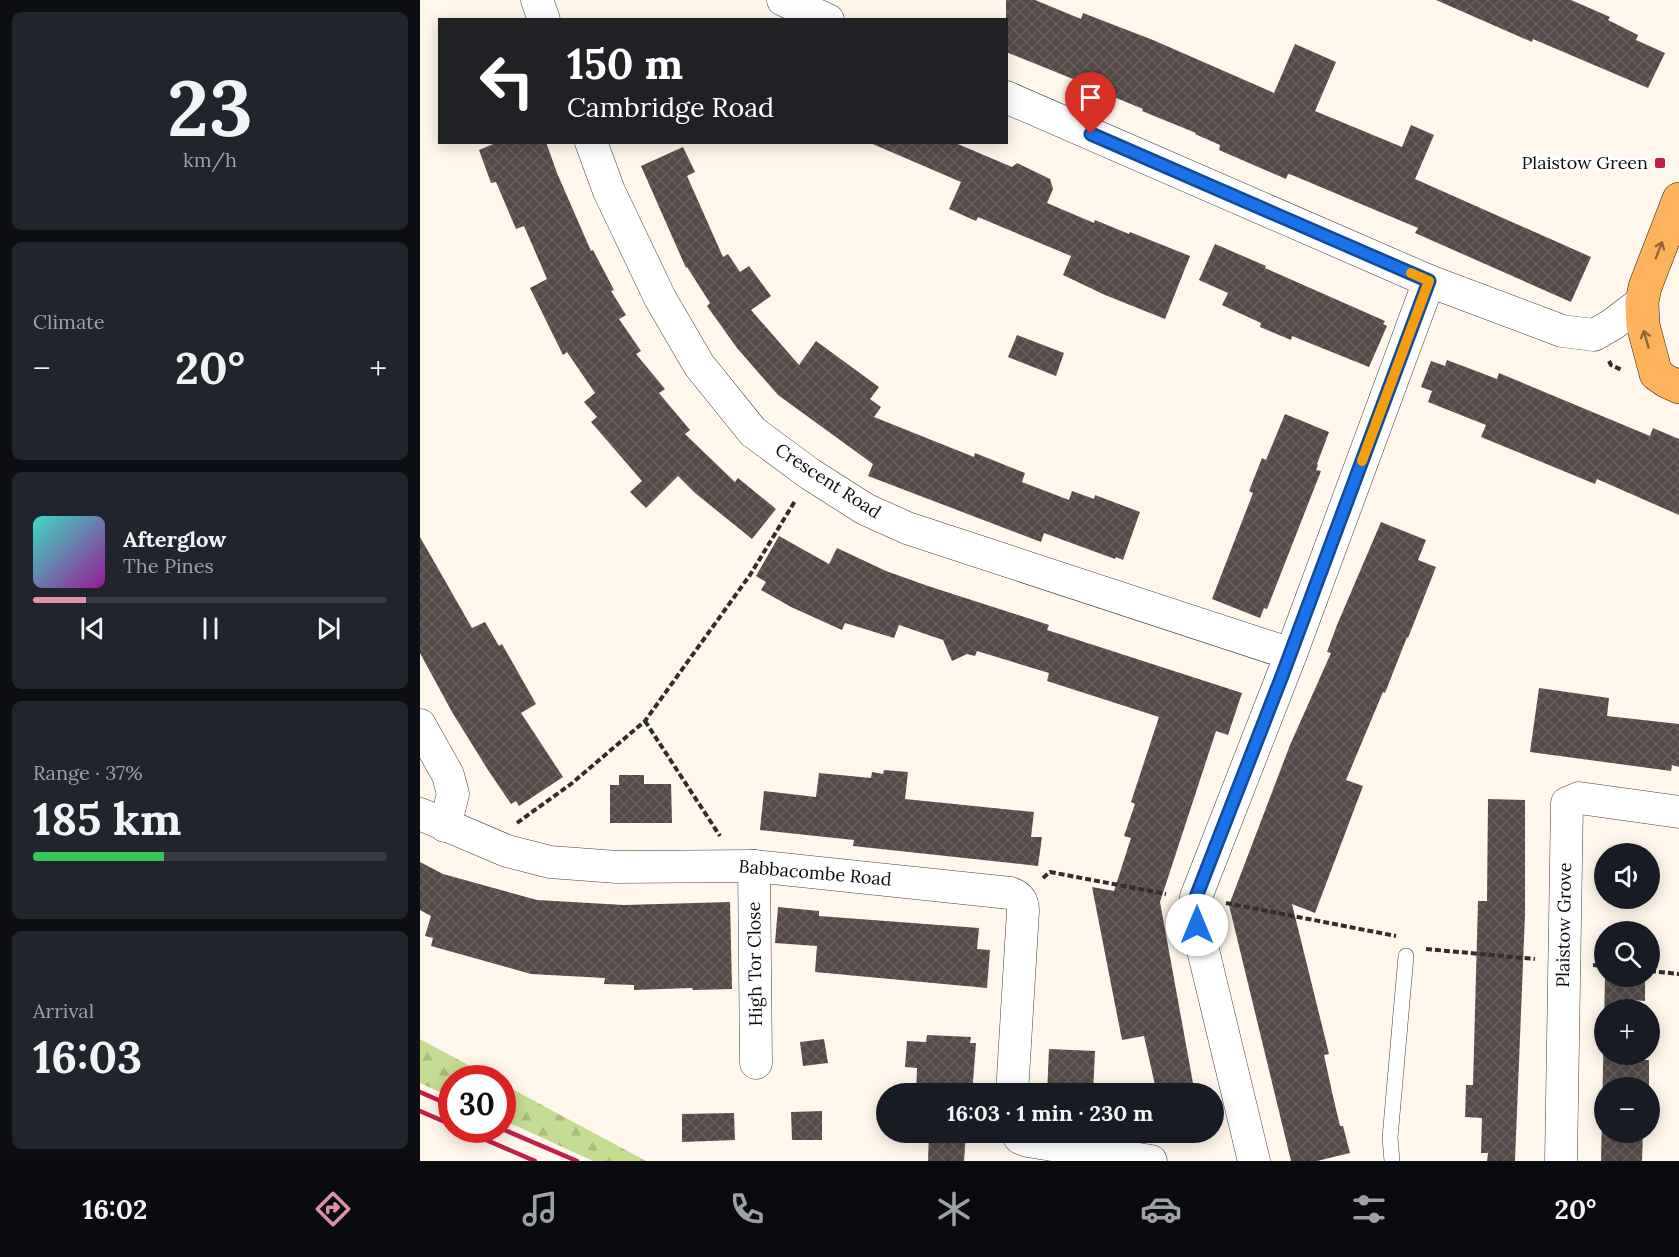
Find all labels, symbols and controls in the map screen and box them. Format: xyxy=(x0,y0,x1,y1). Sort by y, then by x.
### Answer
text: 150 m xyxy=(567,37,683,91)
icon: left xyxy=(468,42,546,120)
text: 23 xyxy=(167,58,253,157)
pin xyxy=(1065,72,1116,134)
icon: arrive xyxy=(1074,81,1107,114)
text: Cambridge Road xyxy=(567,90,774,124)
text: km/h xyxy=(183,147,237,172)
place label: Plaistow Green xyxy=(1521,151,1648,174)
marker: Plaistow Green xyxy=(1653,156,1667,170)
one-way arrow xyxy=(1654,242,1665,260)
text: Climate xyxy=(33,309,105,334)
one-way arrow xyxy=(1640,329,1652,348)
text: 20° xyxy=(175,339,245,396)
text: − xyxy=(33,347,51,389)
text: + xyxy=(369,347,387,389)
street label: Crescent Road xyxy=(771,438,886,524)
text: Afterglow xyxy=(123,525,226,553)
text: The Pines xyxy=(123,553,214,578)
icon: previous xyxy=(76,612,109,645)
icon: pause xyxy=(194,612,227,645)
icon: next xyxy=(312,612,345,645)
text: Range · 37% xyxy=(33,760,143,785)
text: 185 km xyxy=(33,790,181,847)
map controls xyxy=(1594,843,1660,1143)
button: sound xyxy=(1594,843,1660,909)
street label: Babbacombe Road xyxy=(738,854,893,891)
street label: Plaistow Grove xyxy=(1551,862,1576,988)
position arrow xyxy=(1165,893,1229,957)
street label: High Tor Close xyxy=(742,901,767,1027)
button: search xyxy=(1594,921,1660,987)
text: Arrival xyxy=(33,998,94,1023)
button: + xyxy=(1594,999,1660,1065)
text: 16:03 xyxy=(33,1028,142,1085)
speed limit sign: 30 xyxy=(438,1065,516,1143)
button: − xyxy=(1594,1077,1660,1143)
text: 16:03 · 1 min · 230 m xyxy=(947,1099,1153,1127)
icon: directions xyxy=(312,1188,354,1230)
icon: music xyxy=(519,1188,561,1230)
icon: phone xyxy=(726,1188,768,1230)
icon: climate xyxy=(933,1188,975,1230)
icon: car xyxy=(1140,1188,1182,1230)
icon: filters xyxy=(1348,1188,1390,1230)
text: 16:02 xyxy=(83,1192,147,1226)
text: 20° xyxy=(1555,1192,1596,1226)

